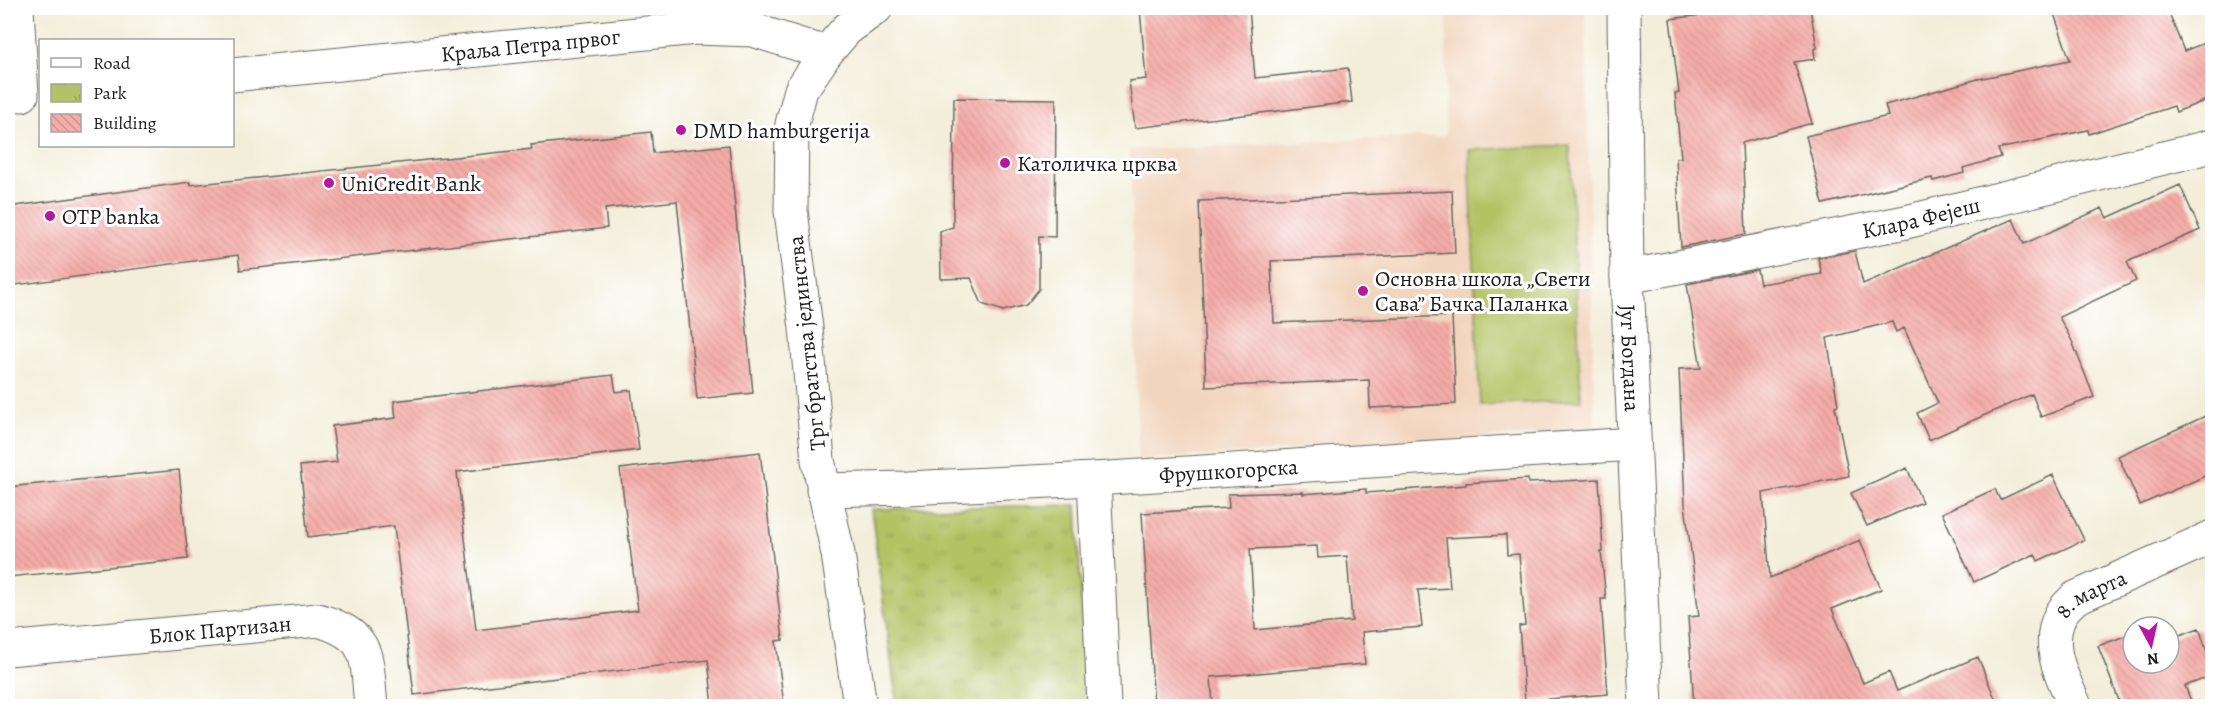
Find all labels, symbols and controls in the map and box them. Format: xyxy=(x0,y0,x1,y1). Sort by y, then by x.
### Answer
street label: Краља Петра првог xyxy=(440,22,622,70)
legend xyxy=(39,39,234,147)
text: Road xyxy=(93,51,131,75)
text: Park xyxy=(93,81,127,105)
text: Building xyxy=(93,111,157,135)
place label: DMD hamburgerija xyxy=(693,116,871,146)
marker: DMD hamburgerija xyxy=(674,123,688,137)
place label: Католичка црква xyxy=(1017,149,1178,179)
marker: Католичка црква xyxy=(998,156,1012,170)
place label: UniCredit Bank xyxy=(341,169,481,199)
marker: UniCredit Bank xyxy=(322,176,336,190)
street label: Клара Фејеш xyxy=(1860,190,1983,246)
place label: OTP banka xyxy=(62,202,160,232)
marker: OTP banka xyxy=(43,209,57,223)
street label: Трг братства јединства xyxy=(781,233,833,452)
place label: Основна школа „Свети Сава” Бачка Паланка xyxy=(1375,264,1591,319)
marker: Основна школа „Свети Сава” Бачка Паланка xyxy=(1356,284,1370,298)
street label: Југ Богдана xyxy=(1612,304,1647,413)
street label: Фрушкогорска xyxy=(1158,452,1300,491)
street label: 8. марта xyxy=(2048,563,2132,624)
street label: Блок Партизан xyxy=(148,609,293,652)
north arrow xyxy=(2121,615,2181,675)
text: N xyxy=(2145,647,2160,671)

